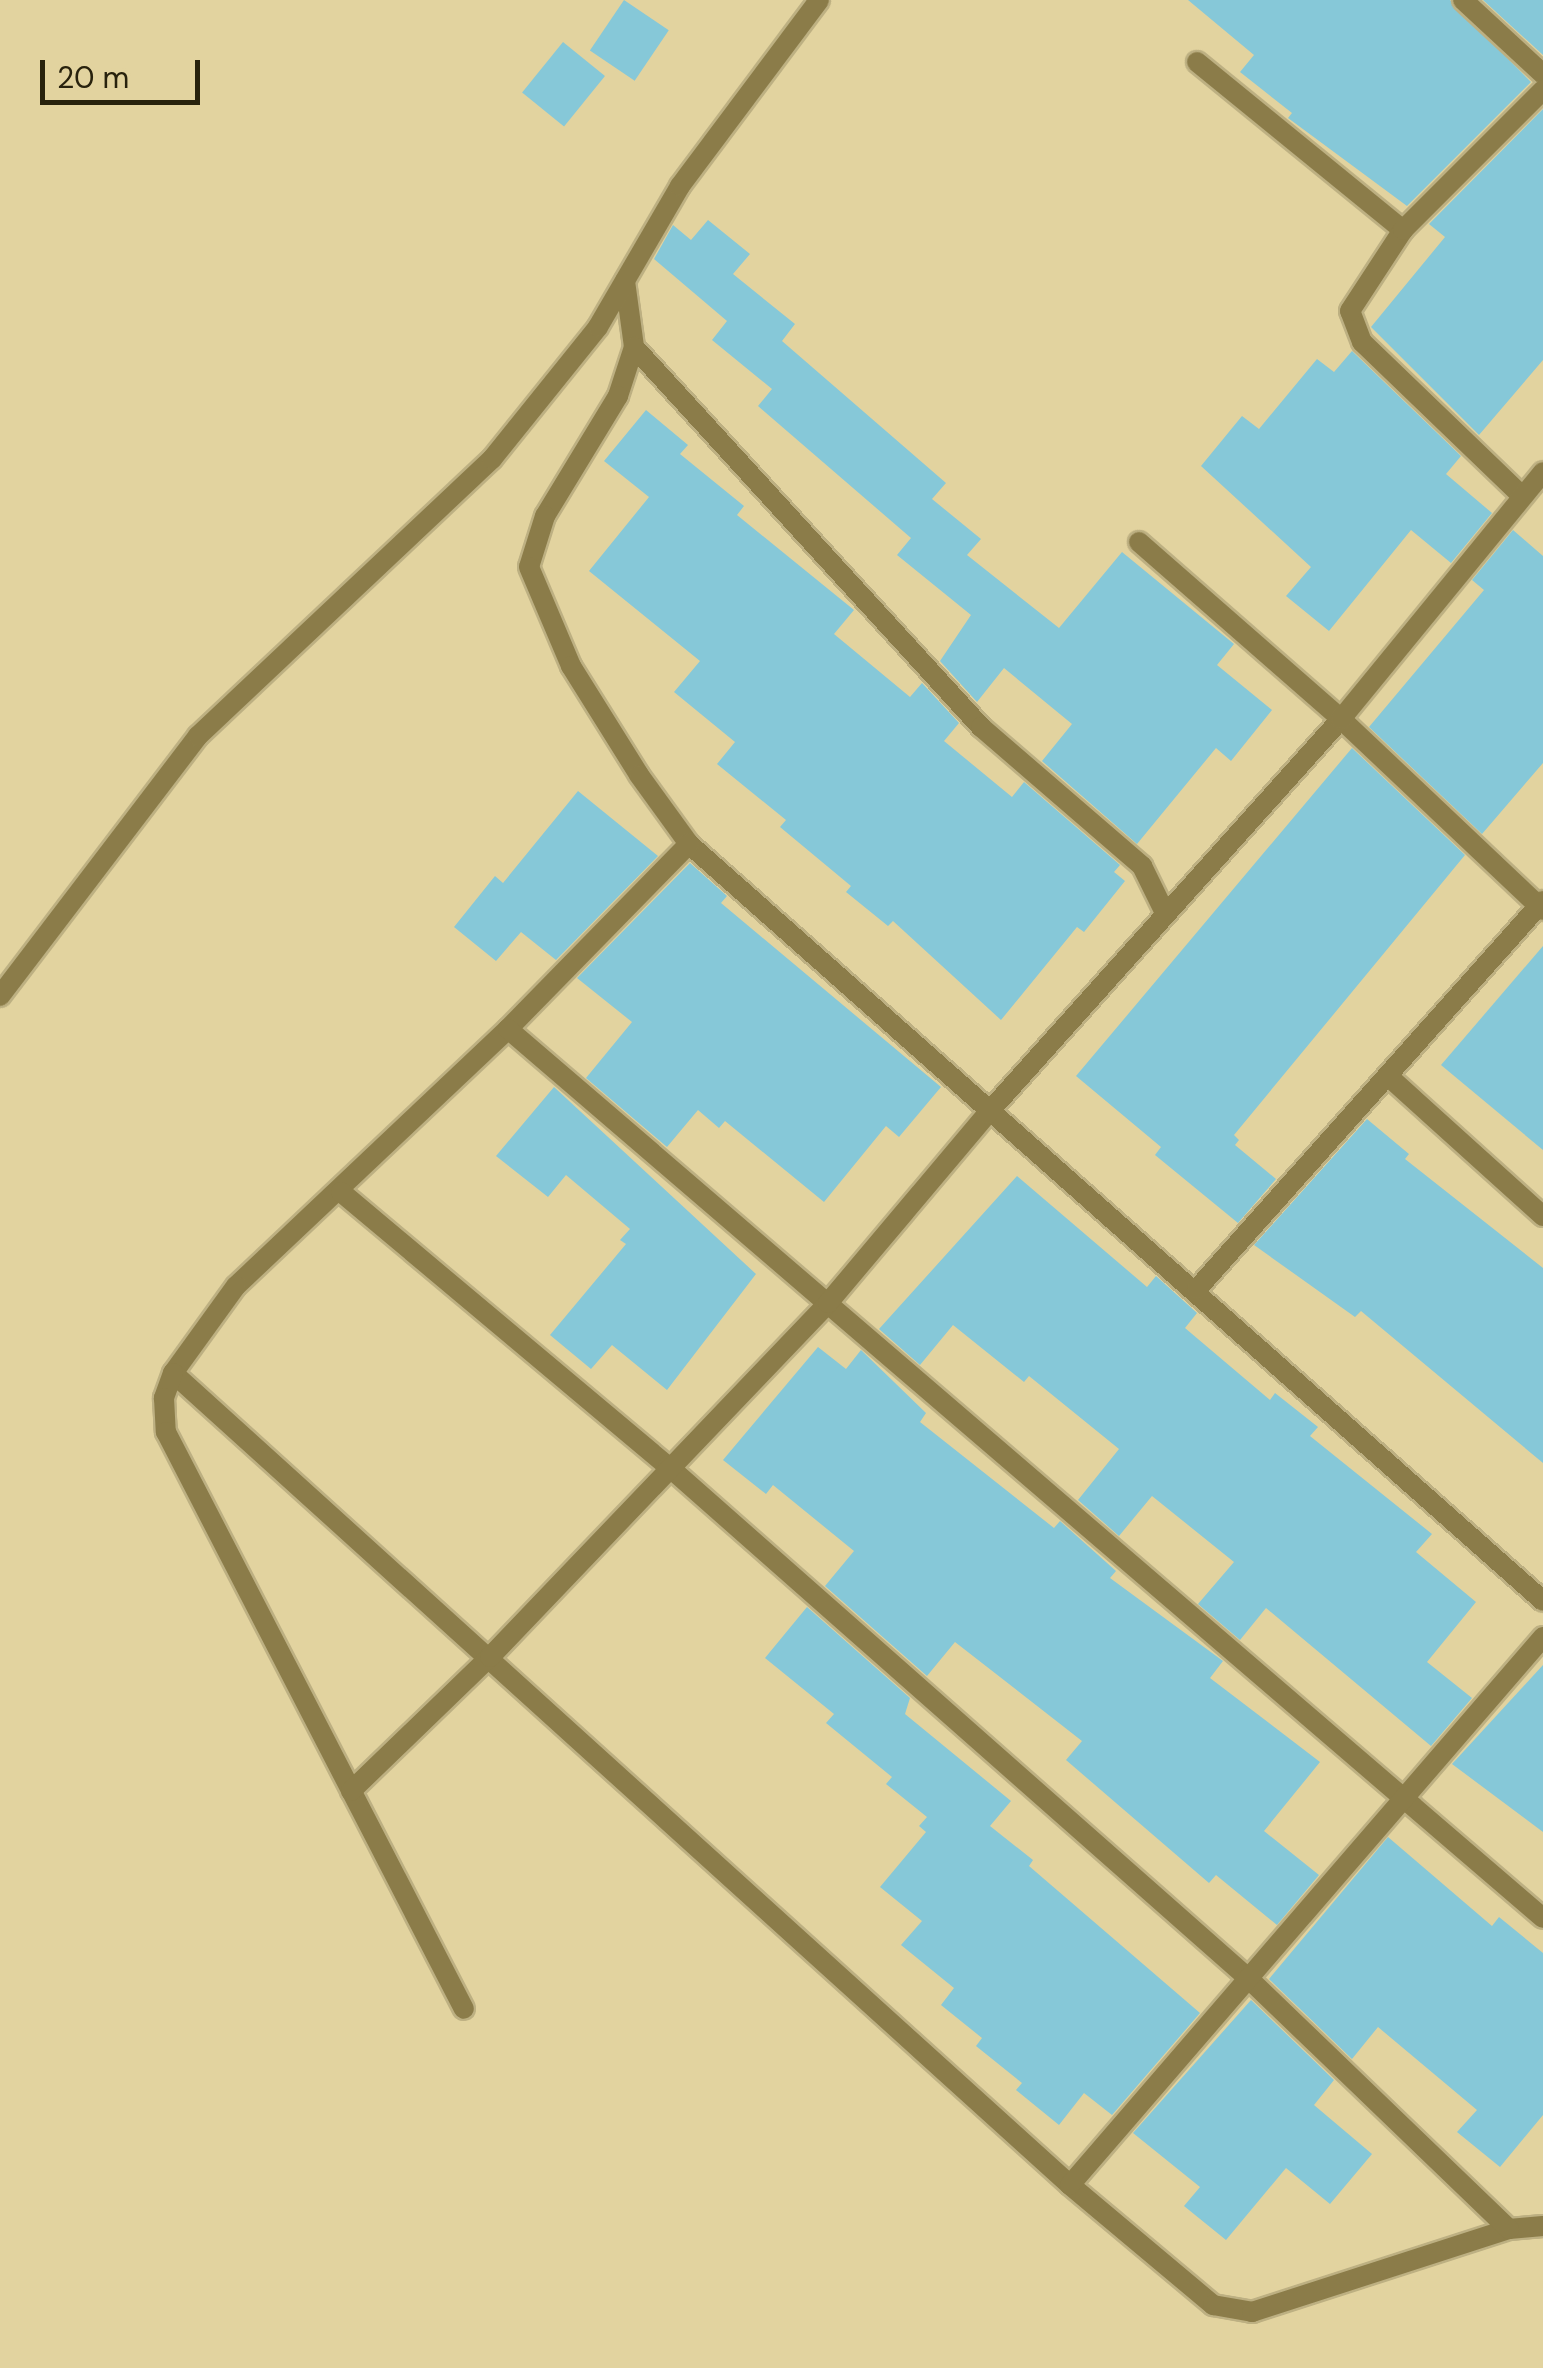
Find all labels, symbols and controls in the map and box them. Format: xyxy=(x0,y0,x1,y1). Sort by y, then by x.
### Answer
scale bar xyxy=(45,40,205,102)
text: 20 m xyxy=(57,58,129,97)

